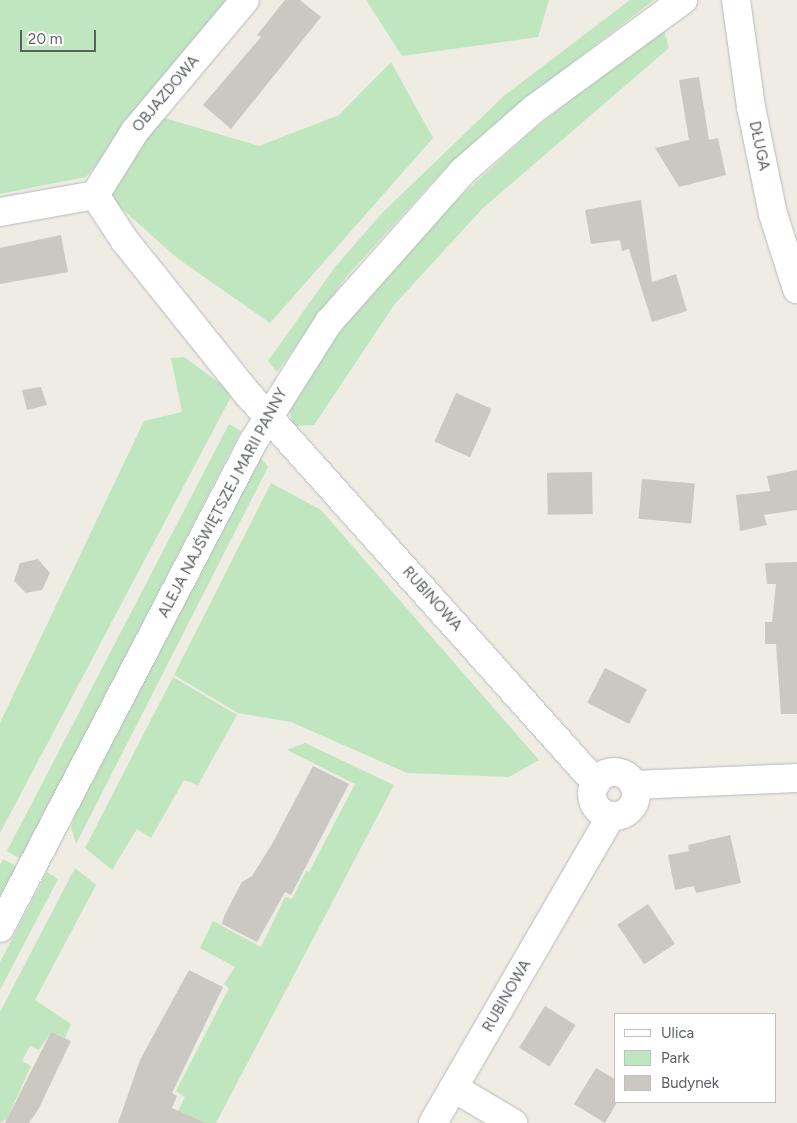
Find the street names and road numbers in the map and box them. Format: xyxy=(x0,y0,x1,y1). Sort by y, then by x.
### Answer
street label: OBJAZDOWA xyxy=(129,52,203,136)
street label: DŁUGA xyxy=(745,120,773,172)
street label: ALEJA NAJŚWIĘTSZEJ MARII PANNY xyxy=(155,385,291,621)
street label: RUBINOWA xyxy=(398,563,466,635)
street label: RUBINOWA xyxy=(479,957,535,1035)

